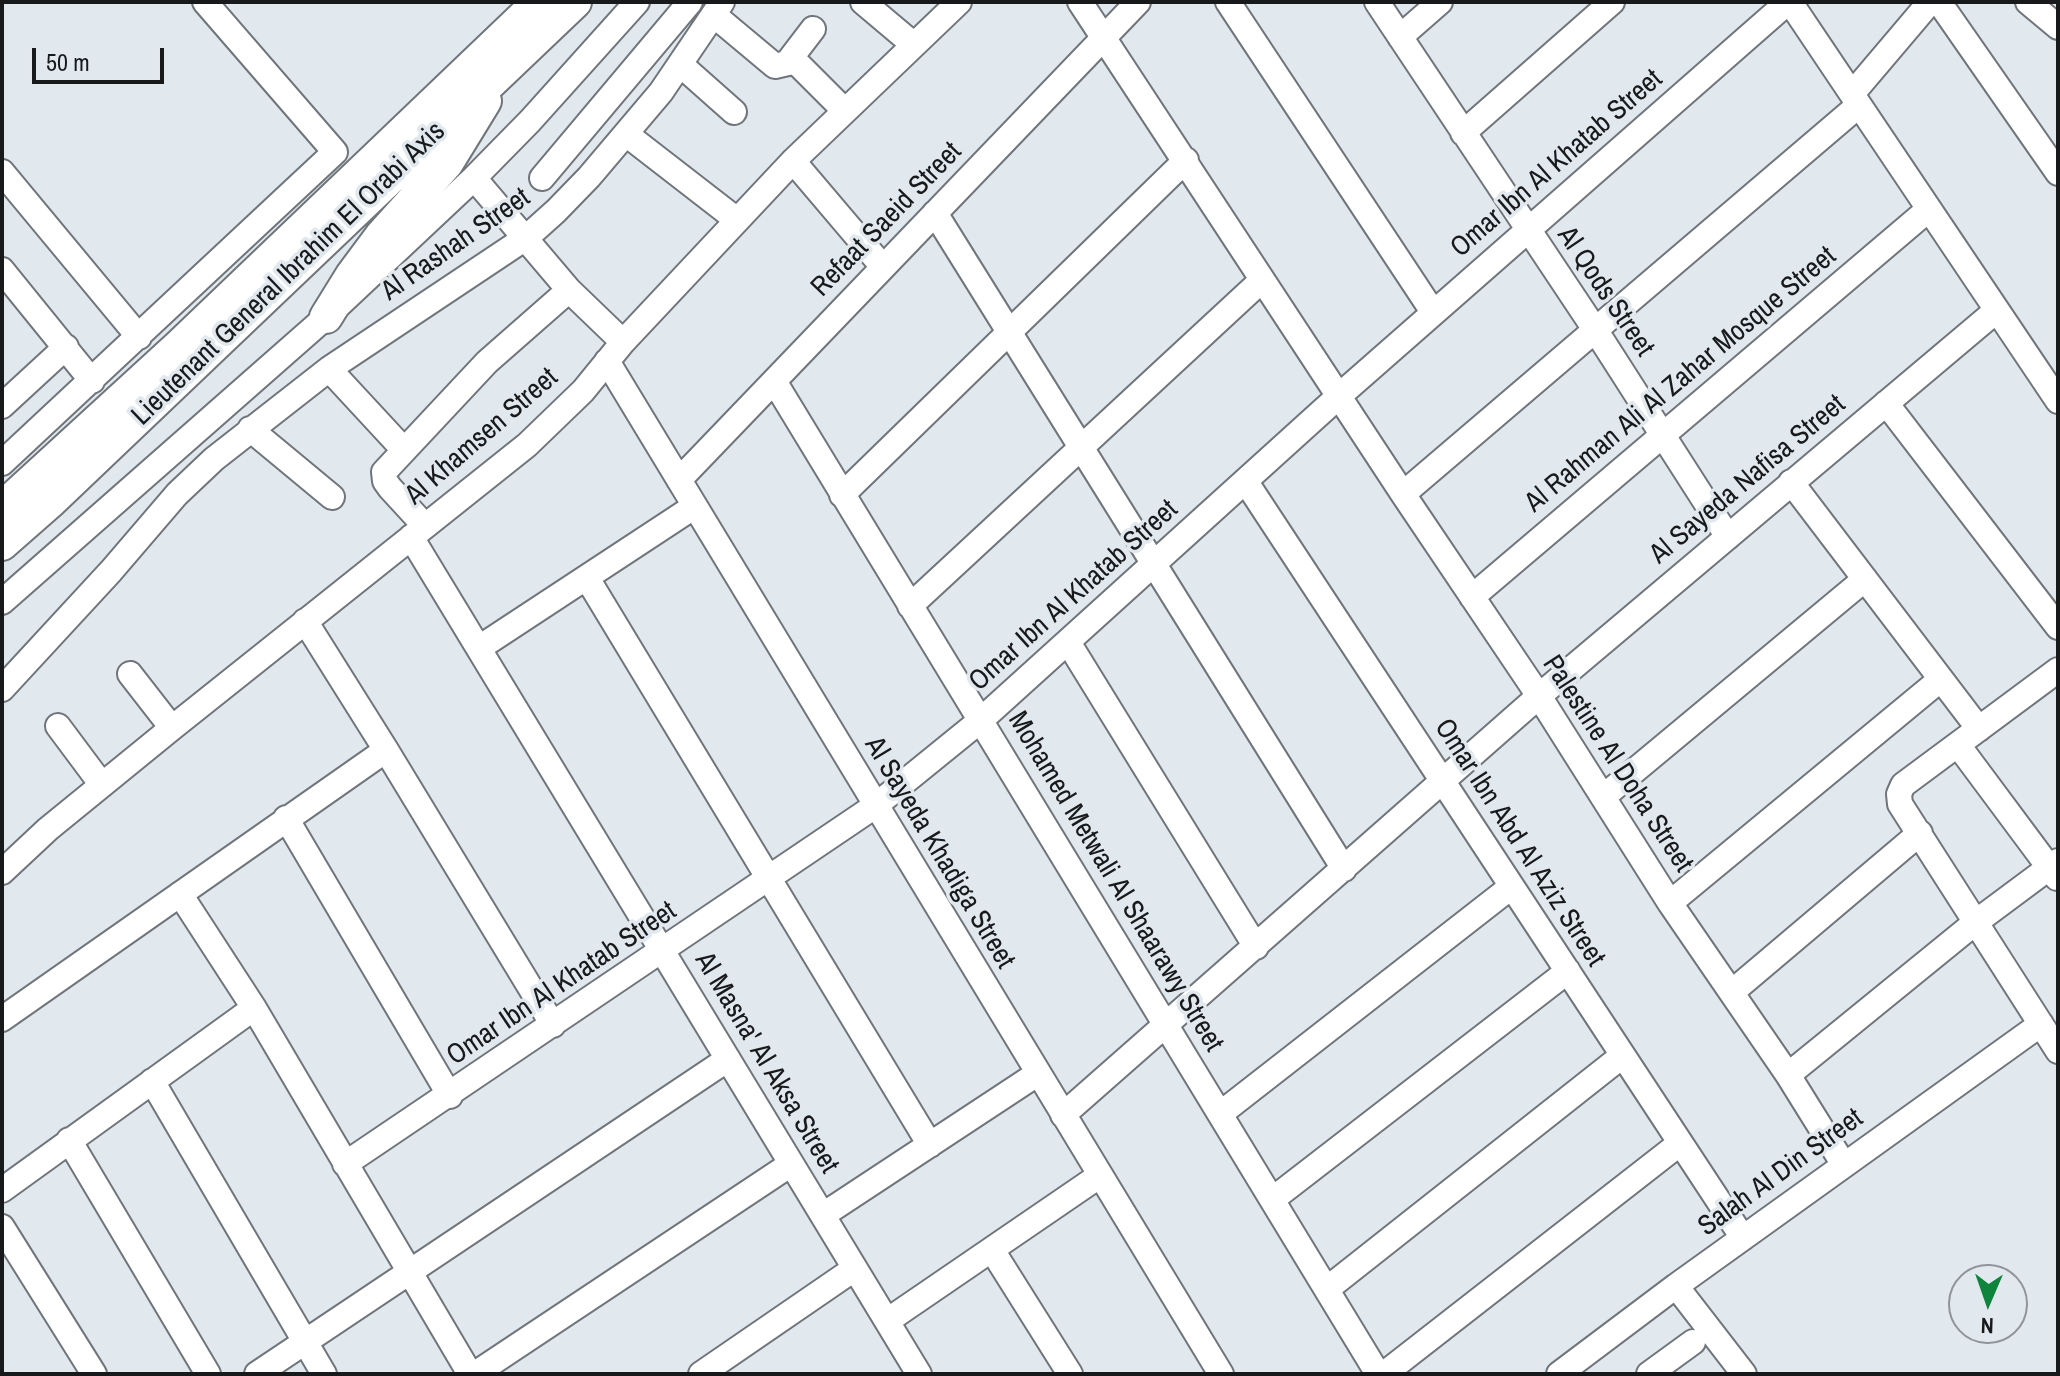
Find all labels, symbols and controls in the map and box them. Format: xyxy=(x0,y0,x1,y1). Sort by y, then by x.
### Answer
scale bar xyxy=(36,32,168,82)
text: 50 m xyxy=(46,46,90,78)
street label: Omar Ibn Al Khatab Street xyxy=(1444,63,1670,265)
street label: Lieutenant General Ibrahim El Orabi Axis xyxy=(125,115,453,433)
street label: Refaat Saeid Street xyxy=(805,136,969,304)
street label: Al Rashah Street xyxy=(375,181,537,309)
street label: Al Qods Street xyxy=(1549,221,1661,363)
street label: Al Rahman Ali Al Zahar Mosque Street xyxy=(1519,240,1843,520)
street label: Al Khamsen Street xyxy=(399,362,565,512)
street label: Al Sayeda Nafisa Street xyxy=(1643,388,1853,572)
street label: Omar Ibn Al Khatab Street xyxy=(963,493,1185,699)
street label: Palestine Al Doha Street xyxy=(1534,649,1700,879)
street label: Mohamed Metwali Al Shaarawy Street xyxy=(1000,706,1230,1058)
street label: Omar Ibn Abd Al Aziz Street xyxy=(1426,713,1612,973)
street label: Al Sayeda Khadiga Street xyxy=(857,731,1021,975)
street label: Omar Ibn Al Khatab Street xyxy=(441,895,683,1073)
street label: Al Masna' Al Aksa Street xyxy=(687,946,845,1180)
street label: Salah Al Din Street xyxy=(1692,1102,1870,1244)
north arrow xyxy=(1948,1264,2028,1344)
text: N xyxy=(1980,1311,1994,1341)

